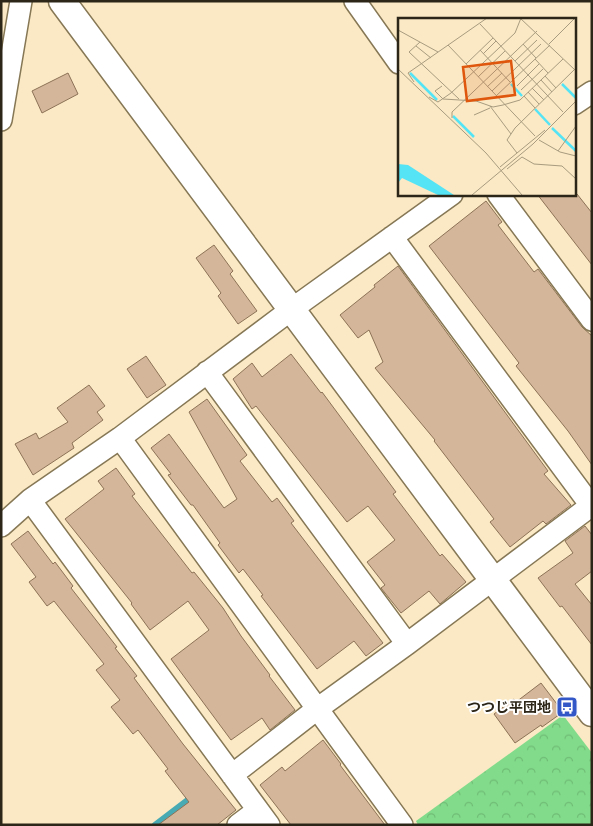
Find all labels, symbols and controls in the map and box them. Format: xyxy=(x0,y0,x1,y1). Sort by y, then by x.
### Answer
inset map xyxy=(398,18,576,195)
bus stop icon: つつじ平団地 xyxy=(555,695,579,719)
place label: つつじ平団地 xyxy=(467,699,551,715)

